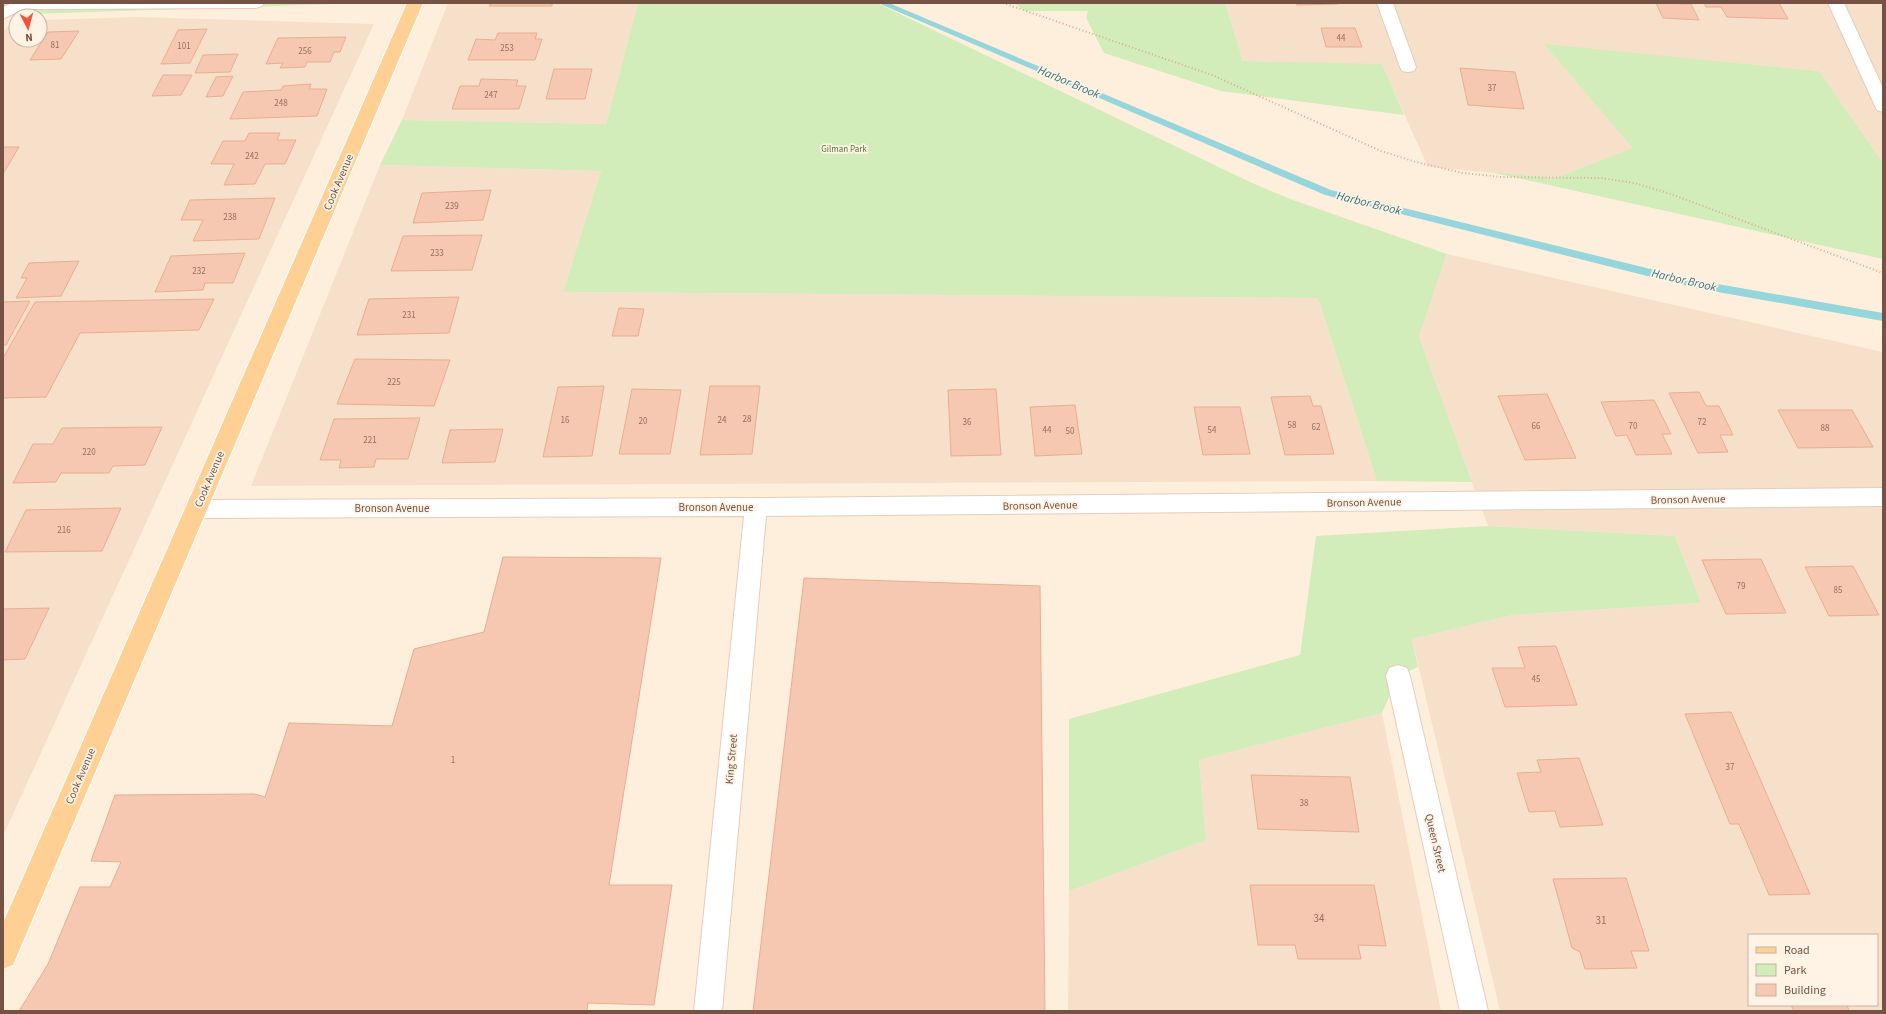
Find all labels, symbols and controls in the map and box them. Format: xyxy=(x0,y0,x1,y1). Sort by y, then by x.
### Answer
north arrow xyxy=(8,8,48,48)
text: N xyxy=(25,30,33,45)
house number: 44 xyxy=(1337,32,1346,45)
house number: 81 xyxy=(51,39,59,52)
house number: 101 xyxy=(177,40,191,53)
house number: 253 xyxy=(500,42,514,55)
house number: 256 xyxy=(298,45,312,58)
water label: Harbor Brook xyxy=(1035,62,1103,103)
house number: 37 xyxy=(1488,82,1497,95)
house number: 247 xyxy=(484,89,498,102)
house number: 248 xyxy=(274,97,288,110)
park label: Gilman Park xyxy=(821,143,867,156)
house number: 242 xyxy=(245,150,259,163)
street label: Cook Avenue xyxy=(320,151,357,213)
water label: Harbor Brook xyxy=(1335,187,1403,220)
house number: 239 xyxy=(445,200,459,213)
house number: 238 xyxy=(223,211,237,224)
house number: 233 xyxy=(430,247,444,260)
house number: 232 xyxy=(192,265,206,278)
water label: Harbor Brook xyxy=(1650,265,1718,296)
house number: 231 xyxy=(402,309,416,322)
house number: 225 xyxy=(387,376,401,389)
house number: 28 xyxy=(743,413,752,426)
house number: 16 xyxy=(561,414,570,427)
house number: 24 xyxy=(718,414,727,427)
house number: 20 xyxy=(639,415,648,428)
house number: 36 xyxy=(963,416,972,429)
house number: 72 xyxy=(1698,416,1707,429)
house number: 58 xyxy=(1288,419,1297,432)
house number: 66 xyxy=(1532,420,1541,433)
house number: 70 xyxy=(1629,420,1638,433)
house number: 62 xyxy=(1312,421,1321,434)
house number: 88 xyxy=(1821,422,1830,435)
house number: 44 xyxy=(1043,424,1052,437)
house number: 54 xyxy=(1208,424,1217,437)
house number: 50 xyxy=(1066,425,1075,438)
house number: 221 xyxy=(363,434,377,447)
house number: 220 xyxy=(82,446,96,459)
street label: Cook Avenue xyxy=(191,448,228,510)
street label: Bronson Avenue xyxy=(1650,491,1726,508)
street label: Bronson Avenue xyxy=(1326,494,1402,511)
street label: Bronson Avenue xyxy=(1002,497,1078,514)
street label: Bronson Avenue xyxy=(679,500,754,515)
street label: Bronson Avenue xyxy=(355,501,430,516)
house number: 216 xyxy=(57,524,71,537)
house number: 79 xyxy=(1737,580,1746,593)
house number: 85 xyxy=(1834,584,1843,597)
house number: 45 xyxy=(1532,673,1541,686)
street label: King Street xyxy=(722,733,741,785)
street label: Cook Avenue xyxy=(62,745,99,807)
house number: 1 xyxy=(451,754,455,767)
house number: 37 xyxy=(1726,761,1735,774)
house number: 38 xyxy=(1300,797,1309,810)
street label: Queen Street xyxy=(1421,812,1450,874)
house number: 34 xyxy=(1314,911,1325,926)
house number: 31 xyxy=(1596,913,1606,928)
legend xyxy=(1748,934,1878,1006)
text: Road xyxy=(1784,942,1810,959)
text: Park xyxy=(1784,962,1806,979)
text: Building xyxy=(1784,982,1826,999)

